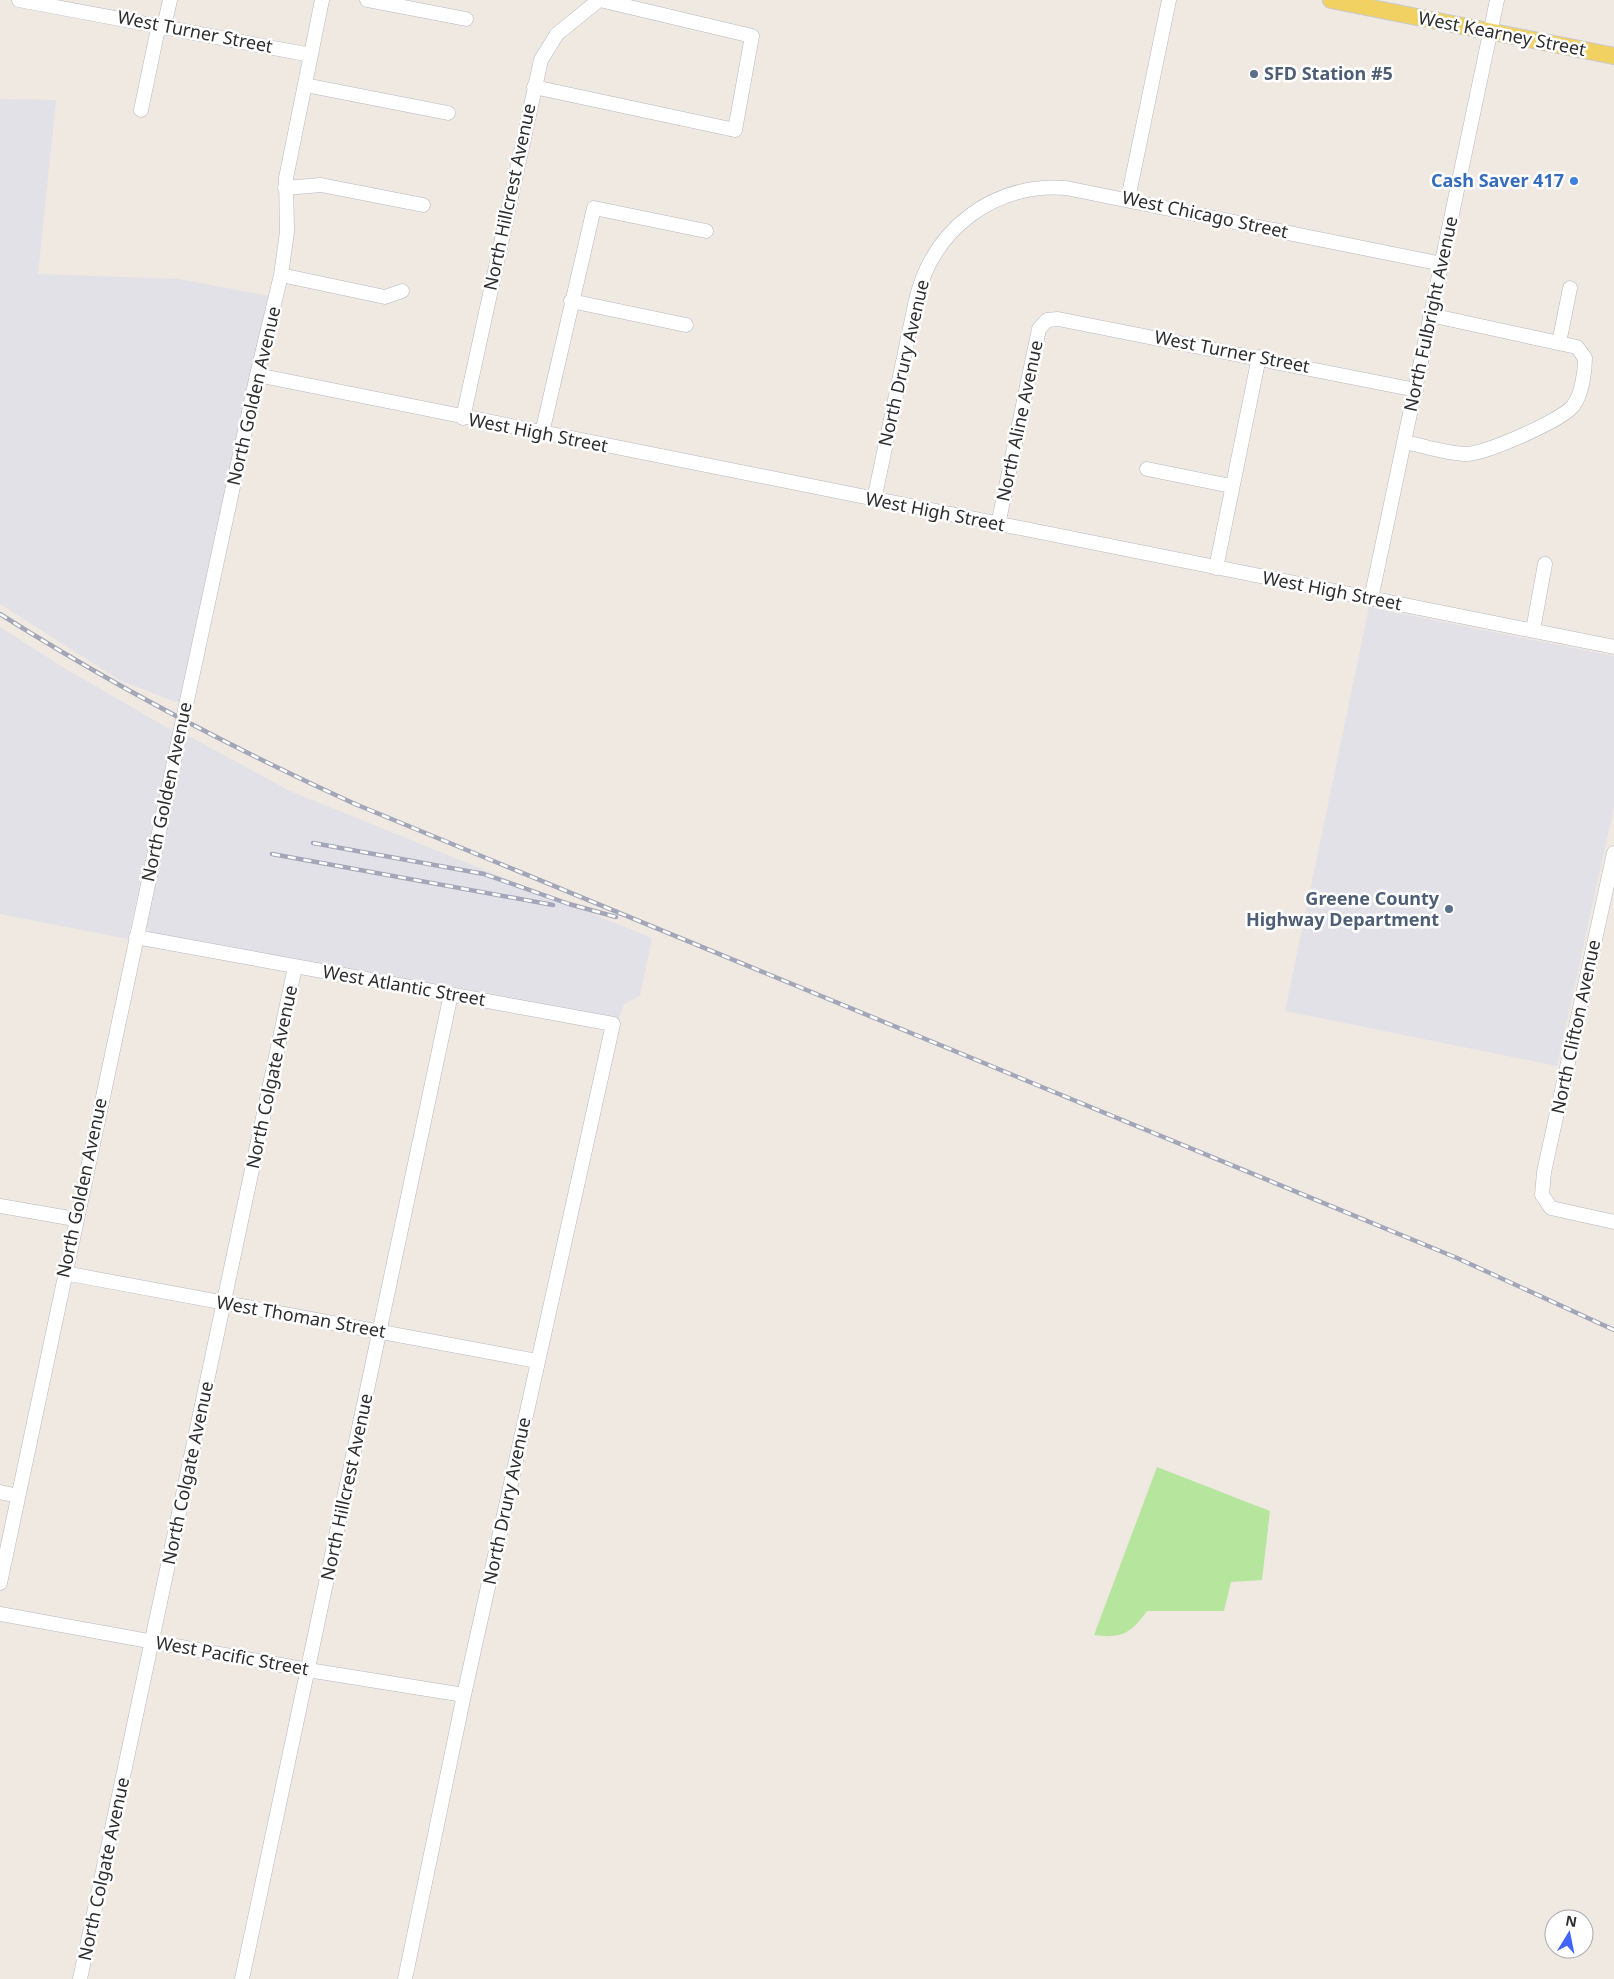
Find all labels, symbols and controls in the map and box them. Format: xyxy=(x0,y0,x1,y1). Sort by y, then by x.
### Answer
street label: West Turner Street xyxy=(116,4,275,58)
street label: West Kearney Street xyxy=(1416,5,1588,61)
place label: SFD Station #5 xyxy=(1264,61,1393,85)
marker: SFD Station #5 xyxy=(1248,68,1260,80)
street label: North Hillcrest Avenue xyxy=(477,101,541,292)
place label: Cash Saver 417 xyxy=(1431,168,1564,192)
marker: Cash Saver 417 xyxy=(1568,175,1580,187)
street label: West Chicago Street xyxy=(1120,185,1291,243)
street label: North Fulbright Avenue xyxy=(1398,214,1462,414)
street label: North Drury Avenue xyxy=(872,277,934,449)
street label: North Golden Avenue xyxy=(221,304,285,488)
street label: West Turner Street xyxy=(1153,324,1312,378)
street label: North Aline Avenue xyxy=(990,338,1048,504)
street label: West High Street xyxy=(466,407,610,457)
street label: West High Street xyxy=(863,486,1007,536)
street label: West High Street xyxy=(1260,565,1404,615)
street label: North Golden Avenue xyxy=(135,700,197,884)
place label: Greene County Highway Department xyxy=(1246,886,1440,931)
marker: Greene County Highway Department xyxy=(1443,903,1455,915)
street label: North Clifton Avenue xyxy=(1545,937,1605,1116)
street label: West Atlantic Street xyxy=(321,959,488,1011)
street label: North Colgate Avenue xyxy=(240,983,302,1171)
street label: North Golden Avenue xyxy=(50,1096,112,1280)
street label: West Thoman Street xyxy=(215,1289,388,1343)
street label: North Colgate Avenue xyxy=(156,1379,218,1567)
street label: North Hillcrest Avenue xyxy=(314,1391,378,1582)
street label: North Drury Avenue xyxy=(477,1415,535,1587)
street label: West Pacific Street xyxy=(154,1630,311,1680)
street label: North Colgate Avenue xyxy=(72,1775,134,1963)
north arrow xyxy=(1544,1909,1594,1959)
text: N xyxy=(1564,1910,1579,1931)

